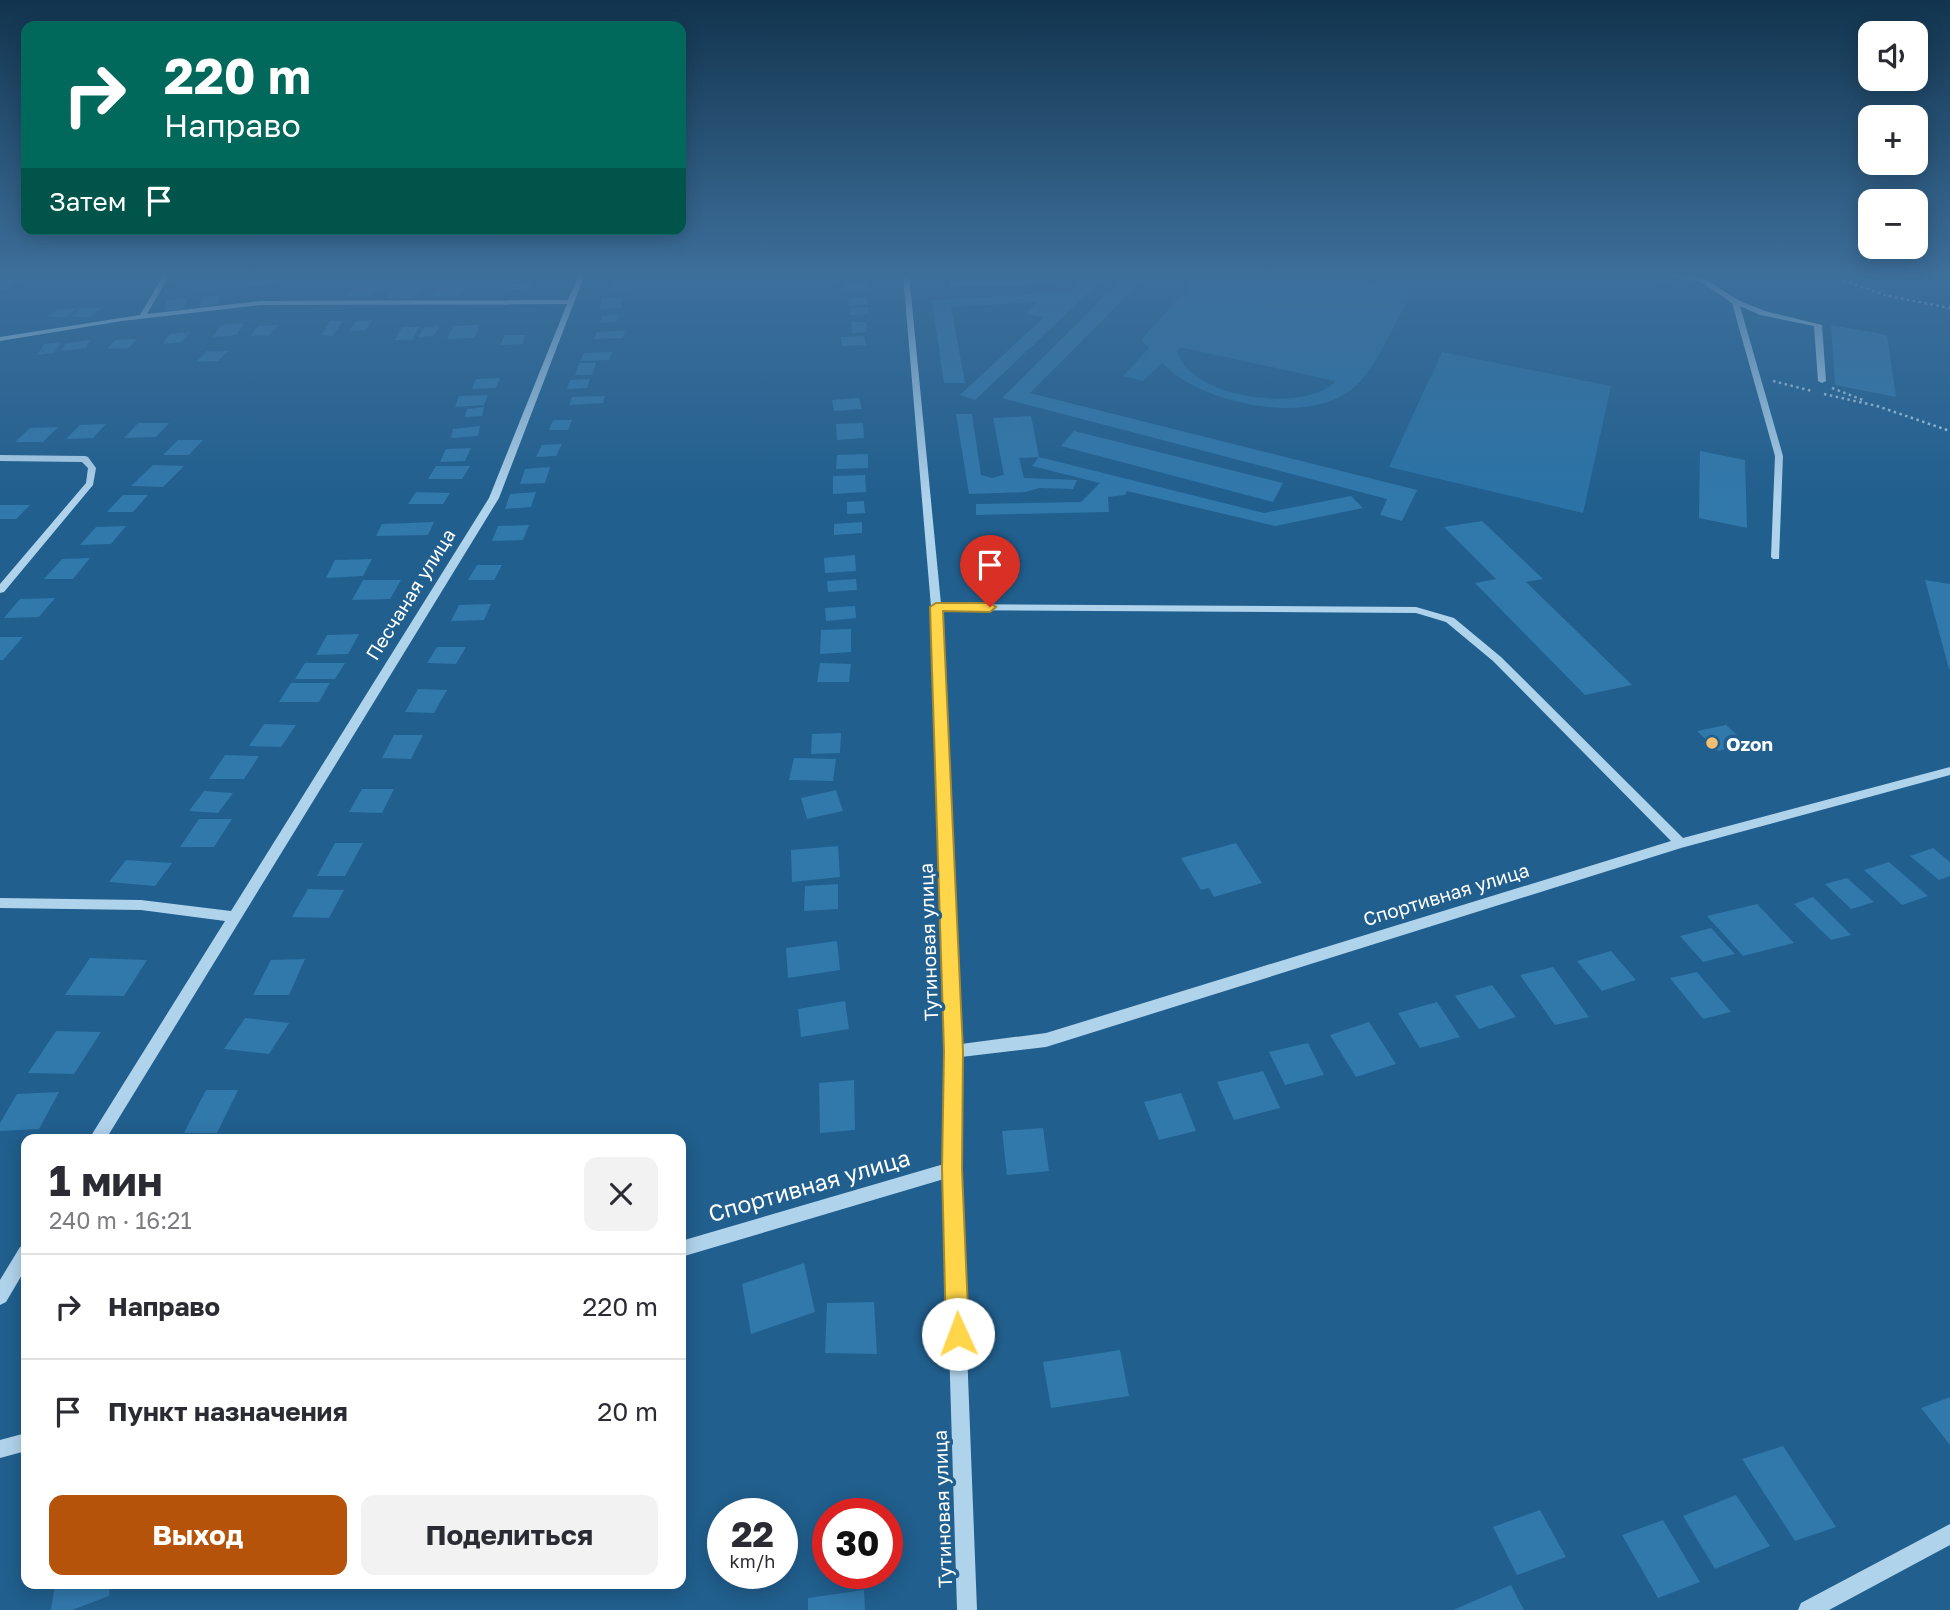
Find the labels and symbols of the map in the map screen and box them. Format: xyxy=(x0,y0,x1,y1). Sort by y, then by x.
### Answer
street label: Песчаная улица xyxy=(360,524,460,664)
pin xyxy=(960,535,1020,607)
place label: Ozon xyxy=(1726,732,1773,755)
marker: Ozon xyxy=(1704,735,1720,751)
street label: Спортивная улица xyxy=(1360,858,1532,930)
street label: Тутиновая улица xyxy=(914,863,942,1021)
street label: Спортивная улица xyxy=(705,1143,913,1227)
position arrow xyxy=(921,1297,995,1371)
street label: Тутиновая улица xyxy=(928,1430,956,1588)
speed limit sign: 30 xyxy=(812,1498,903,1589)

